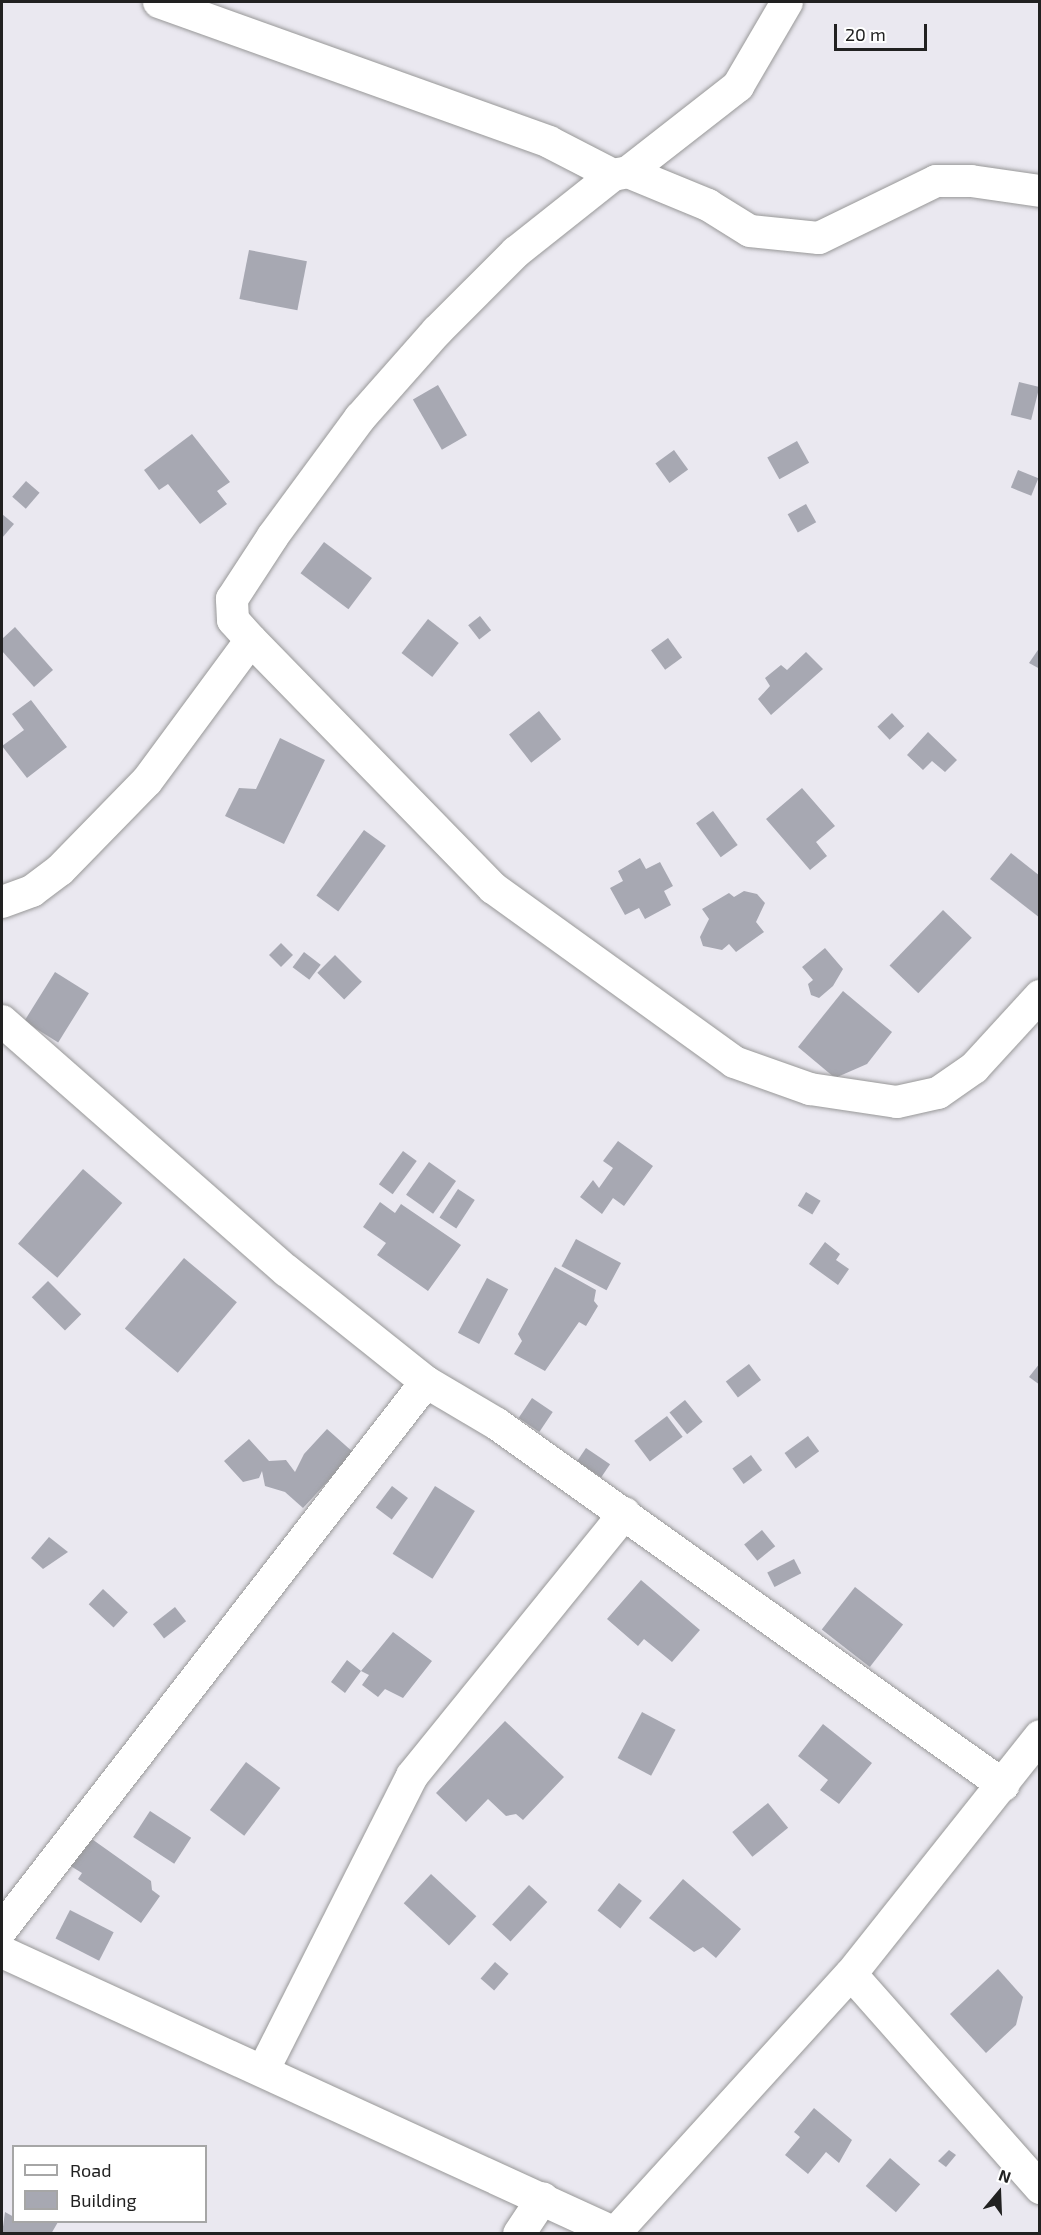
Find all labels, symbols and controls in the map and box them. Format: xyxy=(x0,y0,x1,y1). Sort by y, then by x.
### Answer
scale bar xyxy=(837,12,930,50)
text: 20 m xyxy=(845,23,886,45)
legend xyxy=(12,2145,207,2223)
text: Road xyxy=(70,2159,111,2181)
north arrow xyxy=(969,2163,1029,2223)
text: N xyxy=(996,2165,1014,2186)
text: Building xyxy=(70,2189,137,2211)

